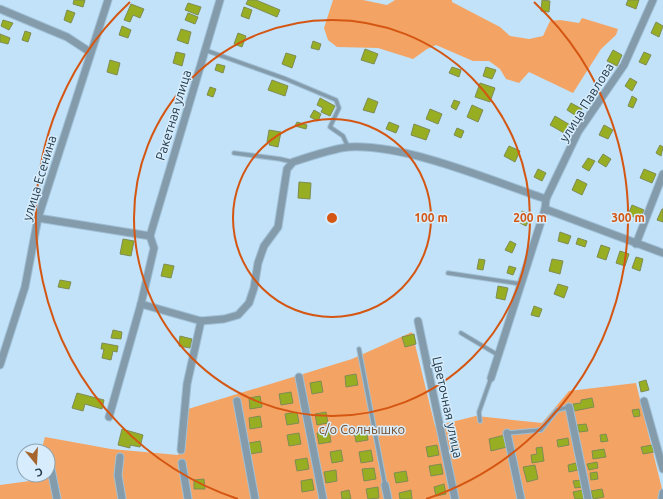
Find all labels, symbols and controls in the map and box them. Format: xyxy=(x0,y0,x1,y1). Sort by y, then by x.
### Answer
street label: улица Павлова xyxy=(556,60,616,144)
street label: Ракетная улица xyxy=(153,68,193,162)
street label: улица Есенина xyxy=(19,134,59,222)
centre of rings xyxy=(325,211,339,225)
text: 100 m xyxy=(414,211,448,224)
text: 200 m xyxy=(513,211,547,224)
text: 300 m xyxy=(611,211,645,224)
street label: Цветочная улица xyxy=(430,355,466,459)
park label: с/о Солнышко xyxy=(319,422,405,436)
north arrow xyxy=(16,443,56,483)
text: С xyxy=(34,466,44,479)

